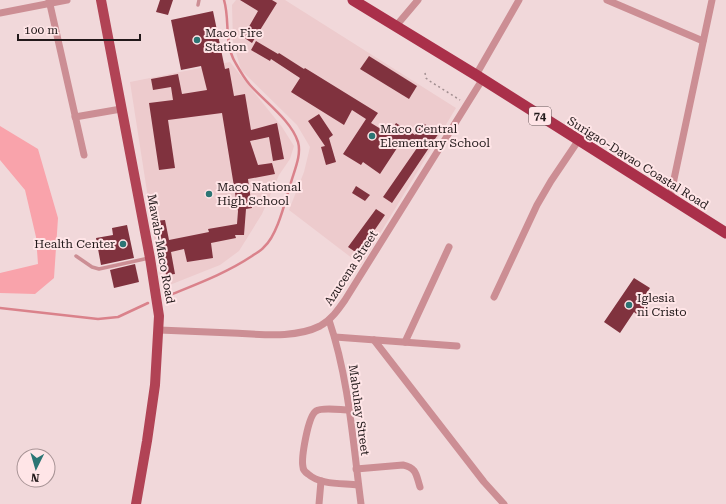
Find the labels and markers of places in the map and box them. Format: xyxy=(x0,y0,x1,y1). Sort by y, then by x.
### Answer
place label: Maco Fire Station xyxy=(205,26,263,54)
marker: Maco Fire Station xyxy=(192,35,202,45)
place label: Maco Central Elementary School xyxy=(380,122,490,150)
marker: Maco Central Elementary School xyxy=(367,131,377,141)
place label: Maco National High School xyxy=(217,180,302,208)
marker: Maco National High School xyxy=(204,189,214,199)
place label: Health Center xyxy=(34,237,115,251)
marker: Health Center xyxy=(118,239,128,249)
place label: Iglesia ni Cristo xyxy=(637,291,687,319)
marker: Iglesia ni Cristo xyxy=(624,300,634,310)

